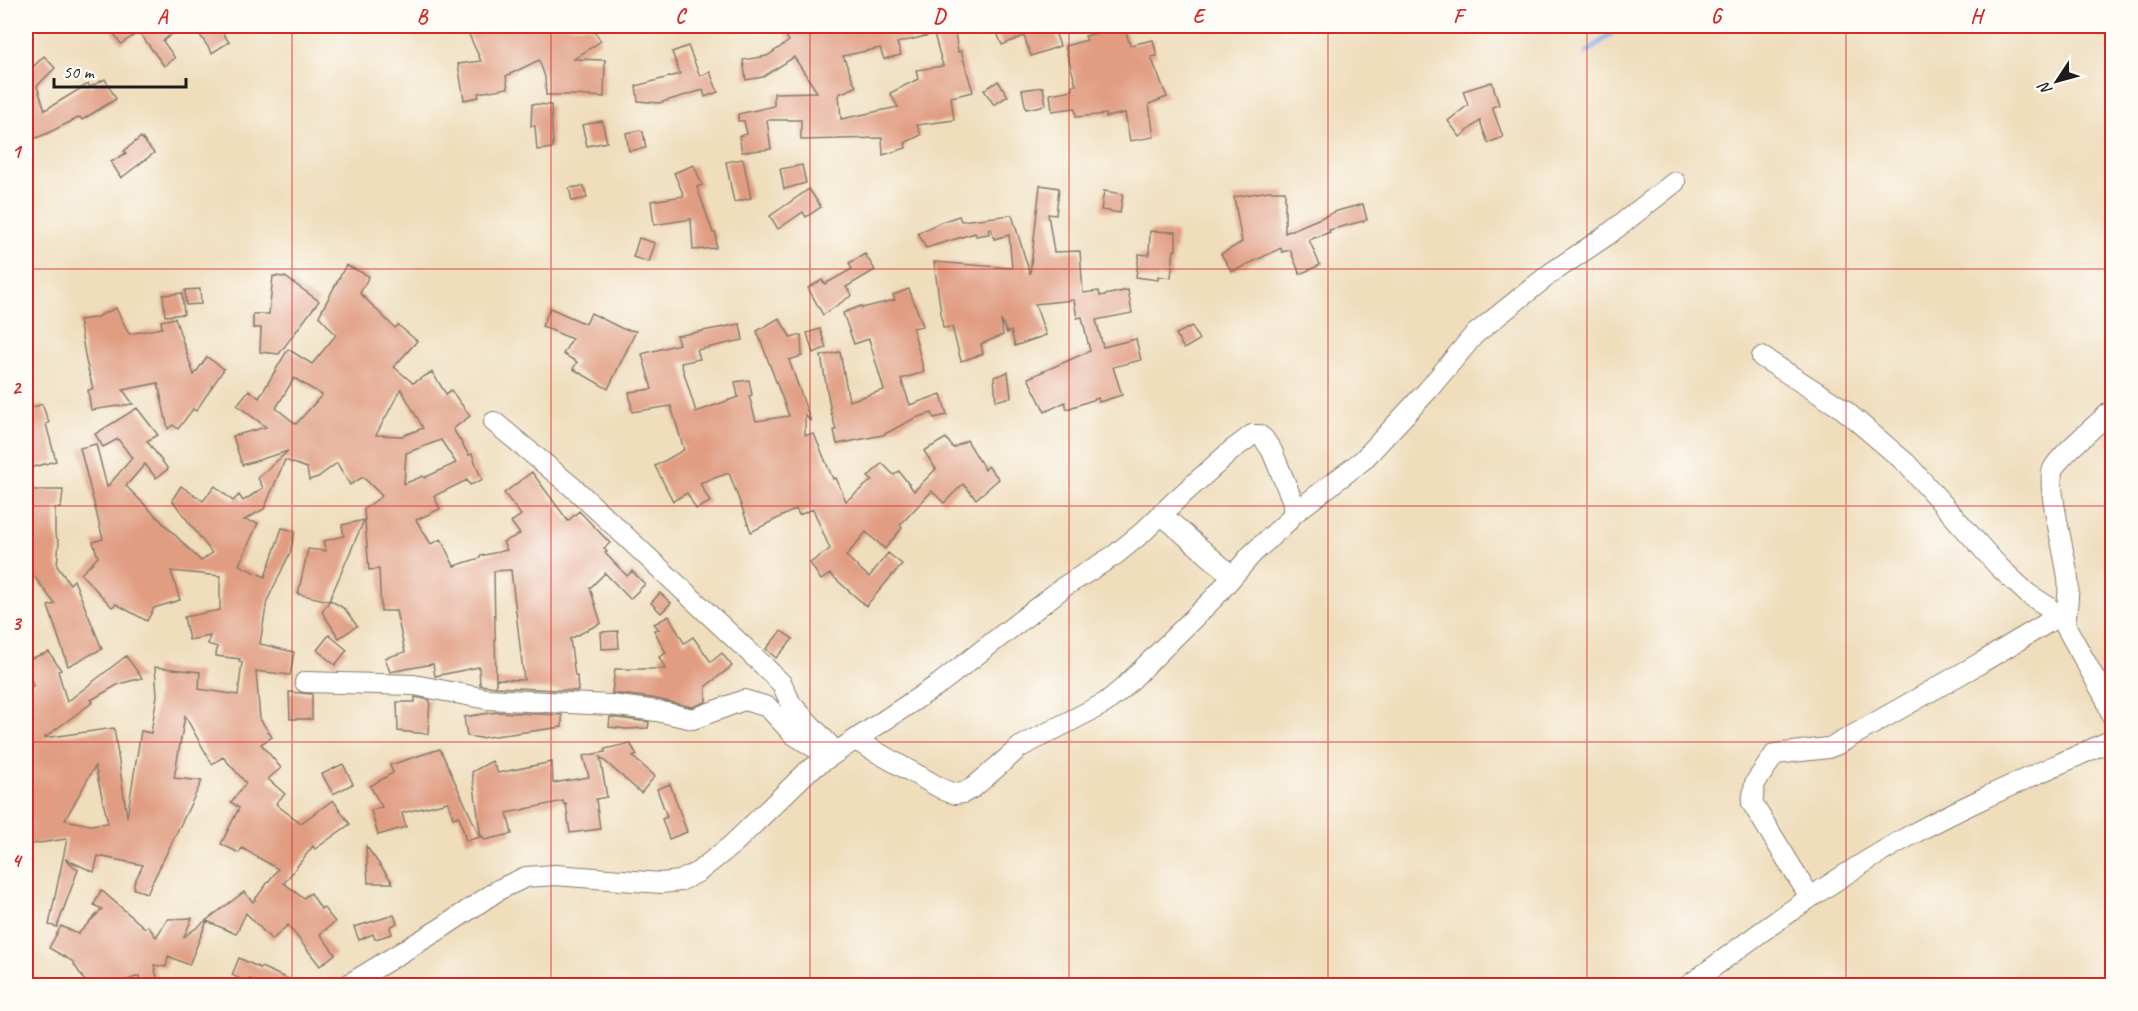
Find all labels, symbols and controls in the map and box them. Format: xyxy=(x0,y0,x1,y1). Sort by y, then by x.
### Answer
text: A xyxy=(157,4,169,29)
text: B xyxy=(417,4,429,29)
text: C xyxy=(675,4,687,29)
text: D xyxy=(933,4,947,29)
text: E xyxy=(1193,4,1207,29)
text: F xyxy=(1453,4,1467,29)
text: G xyxy=(1711,4,1724,29)
text: H xyxy=(1970,4,1985,29)
scale bar xyxy=(54,51,186,89)
north arrow xyxy=(2027,51,2087,111)
text: 50 m xyxy=(63,61,96,83)
text: N xyxy=(2033,77,2057,99)
text: 1 xyxy=(12,139,23,164)
text: 2 xyxy=(12,375,23,400)
text: 3 xyxy=(12,611,23,636)
text: 4 xyxy=(12,848,24,873)

